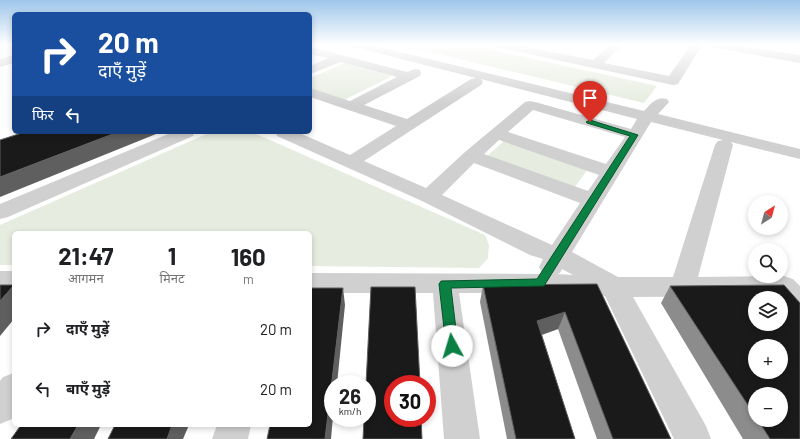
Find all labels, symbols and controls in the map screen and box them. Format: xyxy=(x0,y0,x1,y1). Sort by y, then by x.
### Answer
text: 20 m xyxy=(98,25,159,59)
icon: right xyxy=(32,28,84,80)
text: दाएँ मुड़ें xyxy=(98,59,146,81)
pin xyxy=(573,81,607,122)
icon: arrive xyxy=(579,87,601,109)
icon: left xyxy=(62,104,84,126)
text: फिर xyxy=(32,105,54,123)
north arrow xyxy=(748,195,788,235)
map controls xyxy=(748,195,788,427)
text: 21:47 xyxy=(58,241,113,270)
text: 1 xyxy=(168,241,176,270)
text: 160 xyxy=(231,242,266,271)
button: search xyxy=(748,243,788,283)
text: आगमन xyxy=(68,270,104,286)
text: मिनट xyxy=(160,270,185,286)
text: m xyxy=(243,271,254,287)
button: layers xyxy=(748,291,788,331)
icon: right xyxy=(32,318,54,340)
text: दाएँ मुड़ें xyxy=(66,319,109,337)
text: 20 m xyxy=(260,320,292,338)
position arrow xyxy=(431,325,473,367)
button: + xyxy=(748,339,788,379)
speed limit sign: 30 xyxy=(384,375,436,427)
icon: left xyxy=(32,378,54,400)
text: बाएँ मुड़ें xyxy=(66,379,110,397)
text: 20 m xyxy=(260,380,292,398)
text: 26 xyxy=(339,384,361,408)
button: − xyxy=(748,387,788,427)
text: km/h xyxy=(339,405,361,417)

